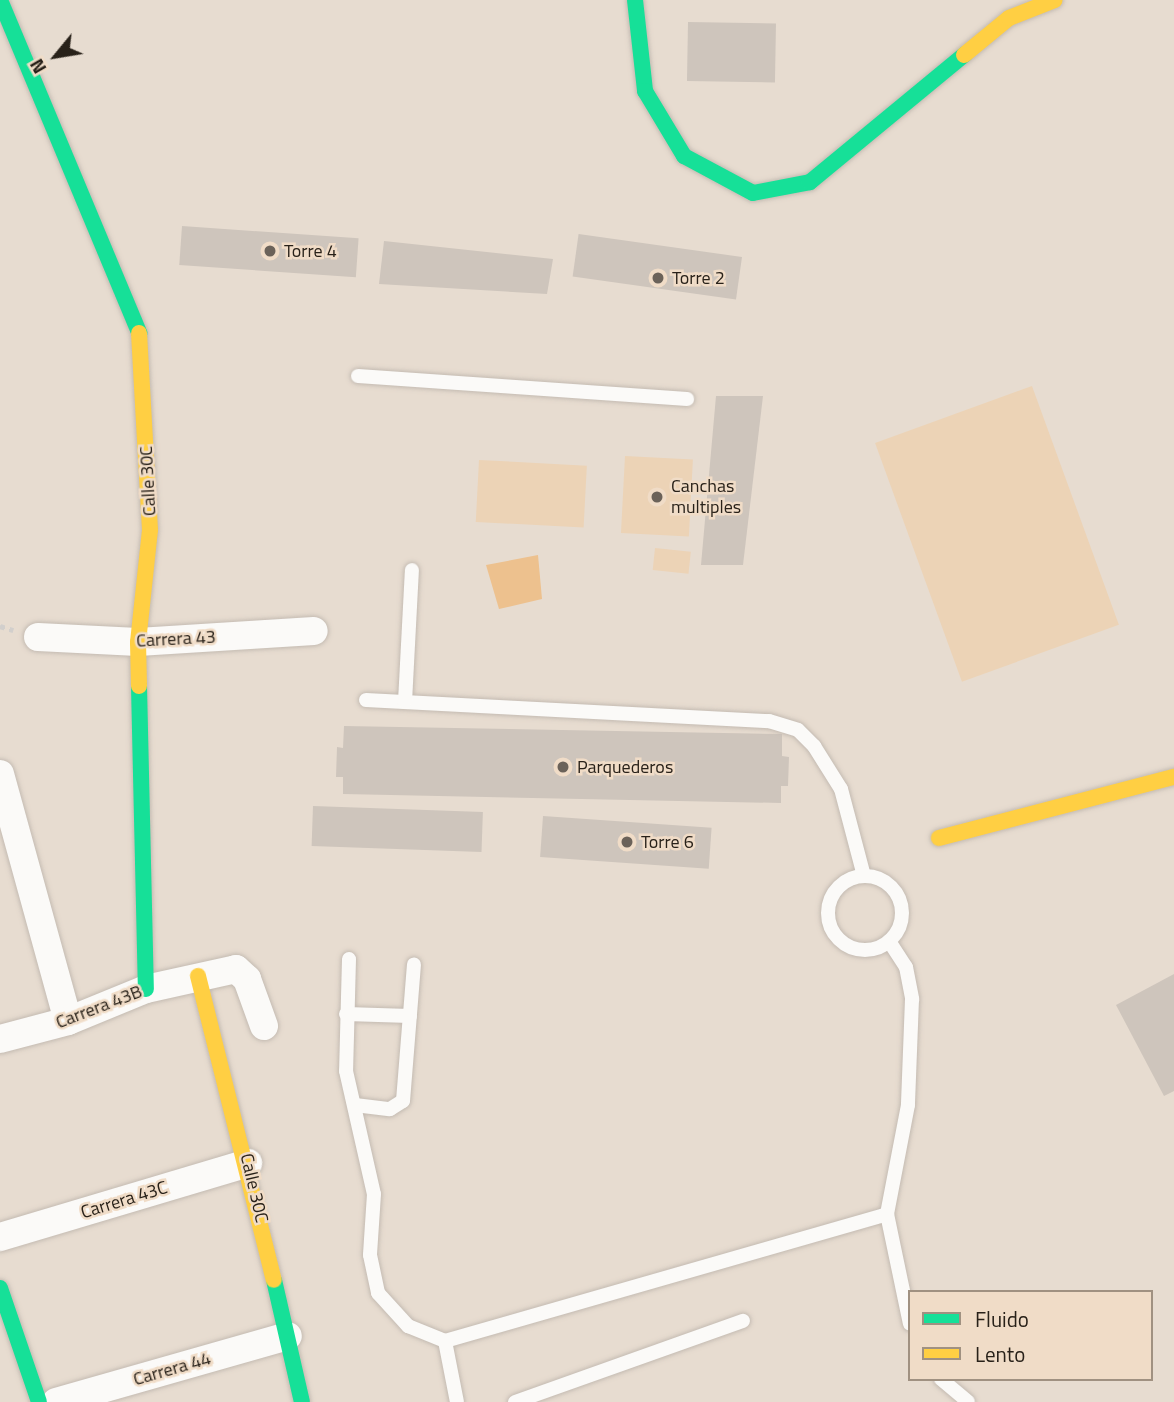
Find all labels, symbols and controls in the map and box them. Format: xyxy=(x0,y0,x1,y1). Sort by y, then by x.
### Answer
north arrow xyxy=(21,21,91,91)
text: N xyxy=(22,54,53,80)
place label: Torre 4 xyxy=(284,240,337,262)
marker: Torre 4 xyxy=(262,243,278,259)
place label: Torre 2 xyxy=(672,267,725,289)
marker: Torre 2 xyxy=(650,270,666,286)
street label: Calle 30C xyxy=(135,445,161,517)
place label: Canchas multiples xyxy=(671,476,741,518)
marker: Canchas multiples xyxy=(649,489,665,505)
street label: Carrera 43 xyxy=(136,626,216,652)
place label: Parquederos xyxy=(577,756,673,778)
marker: Parquederos xyxy=(555,759,571,775)
place label: Torre 6 xyxy=(641,831,694,853)
marker: Torre 6 xyxy=(619,834,635,850)
street label: Carrera 43B xyxy=(53,981,145,1033)
street label: Calle 30C xyxy=(236,1151,272,1225)
street label: Carrera 43C xyxy=(78,1177,170,1223)
legend xyxy=(908,1290,1153,1381)
text: Fluido xyxy=(975,1303,1029,1335)
text: Lento xyxy=(975,1338,1025,1370)
street label: Carrera 44 xyxy=(131,1348,213,1390)

